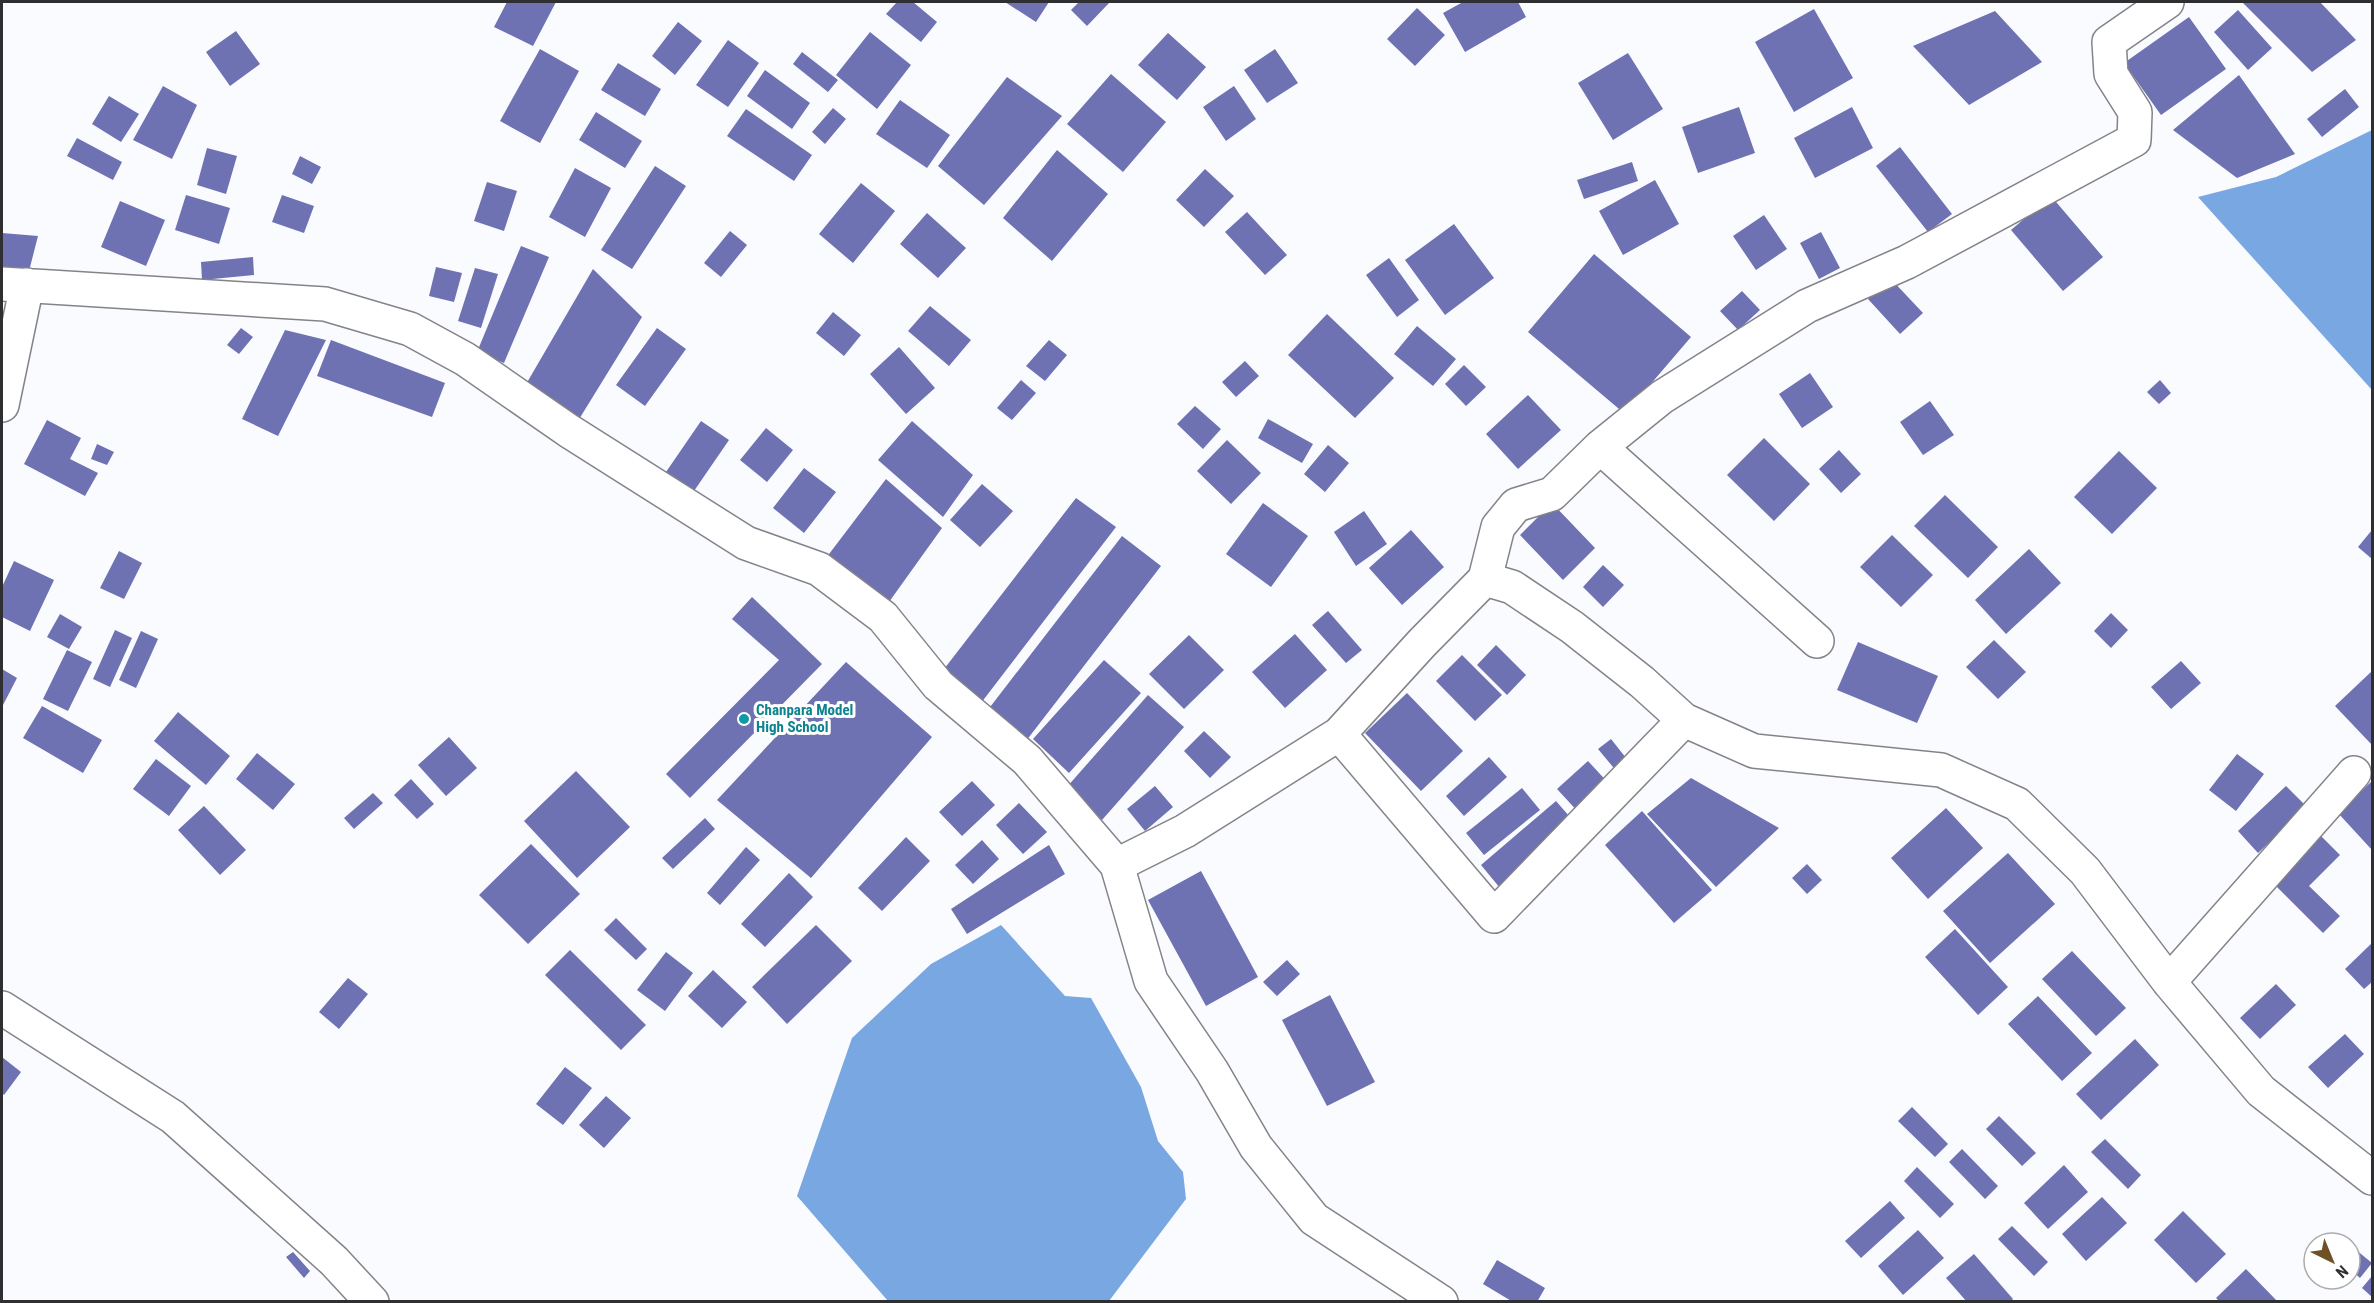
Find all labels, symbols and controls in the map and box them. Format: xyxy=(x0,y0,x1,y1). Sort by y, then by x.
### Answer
place label: Chanpara Model High School xyxy=(756,701,853,736)
marker: Chanpara Model High School xyxy=(737,712,751,726)
north arrow xyxy=(2302,1231,2362,1291)
text: N xyxy=(2332,1261,2352,1282)

